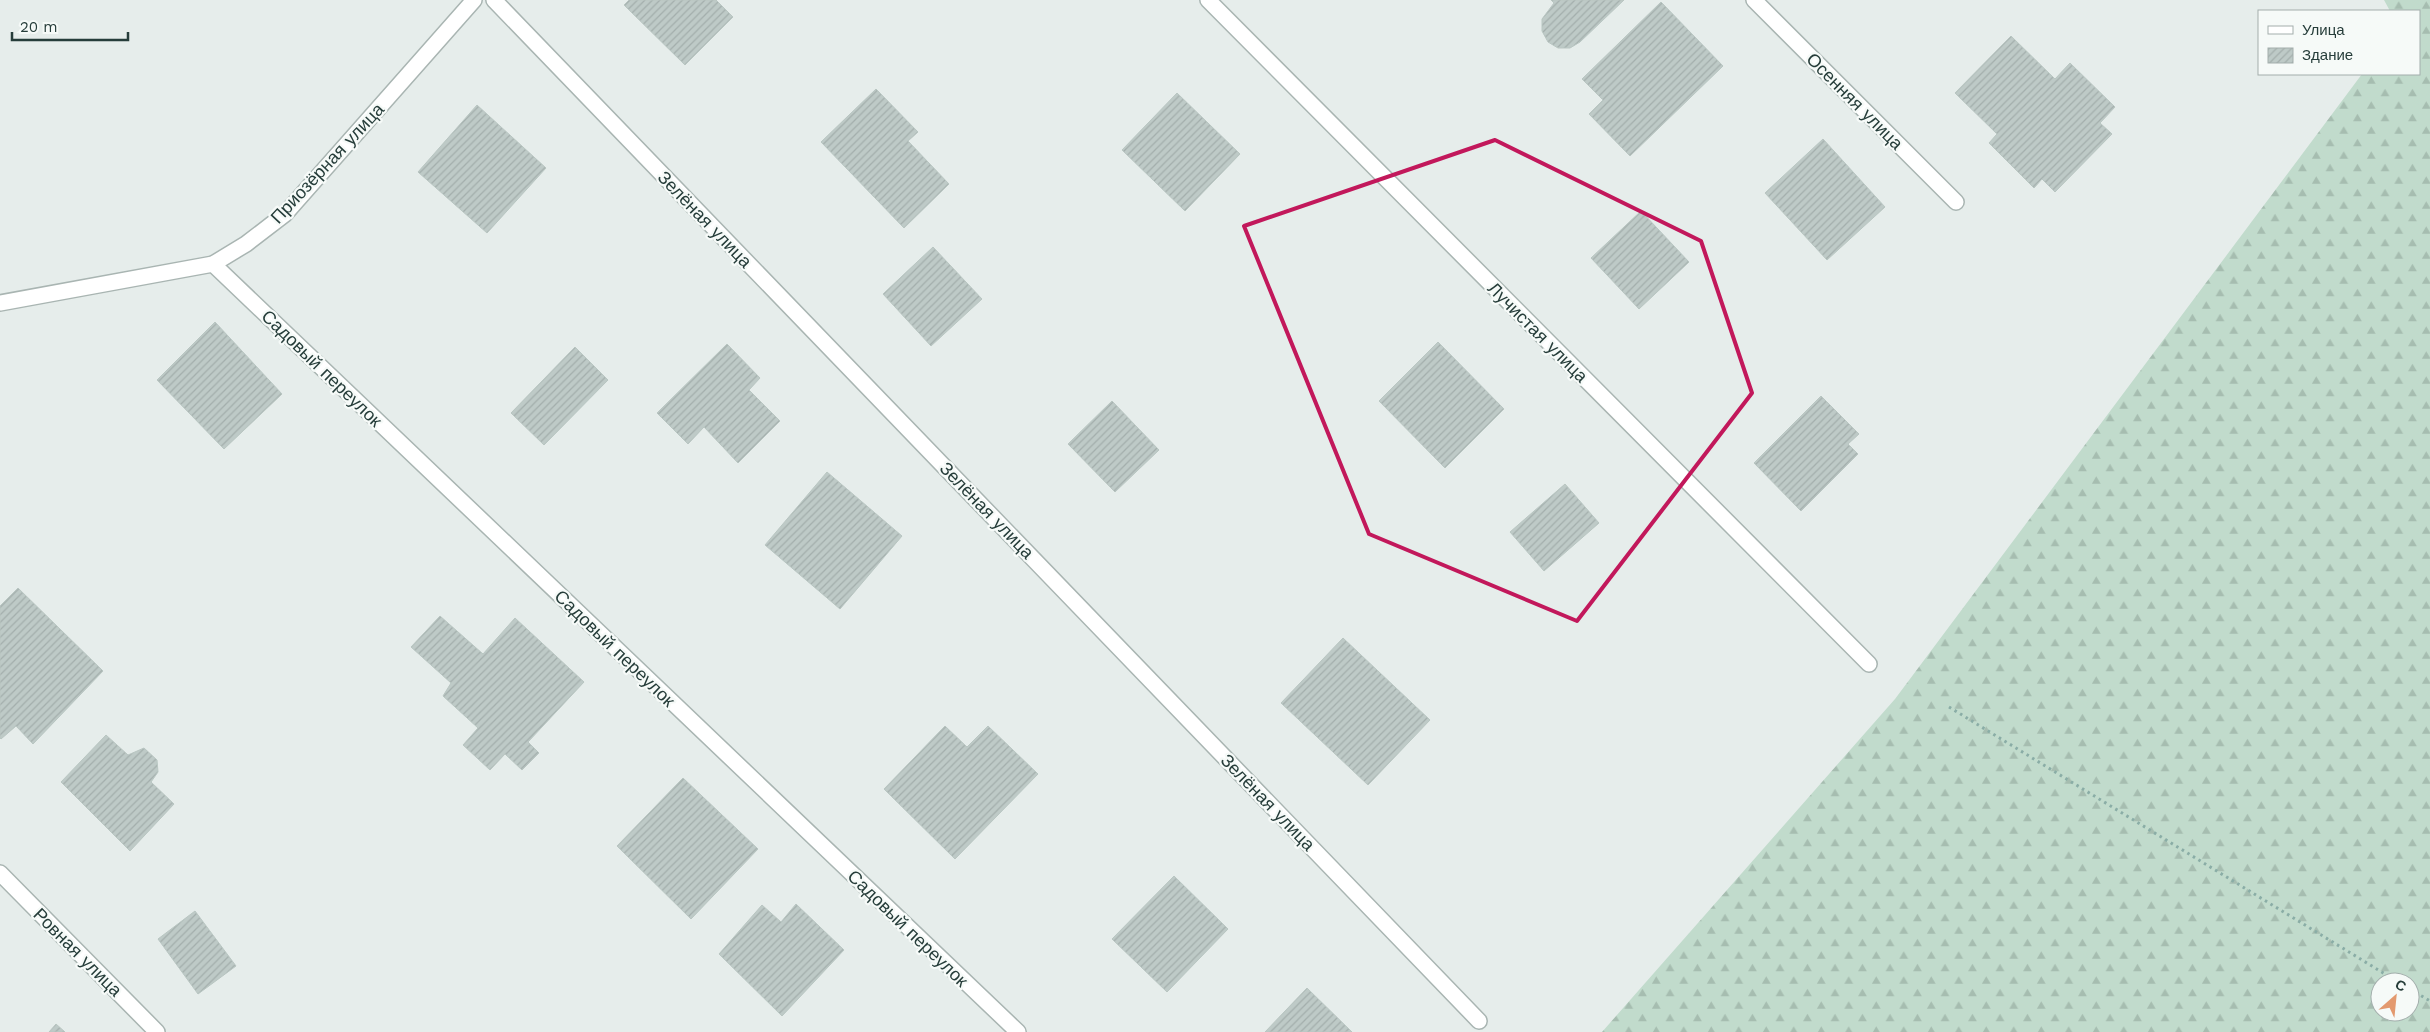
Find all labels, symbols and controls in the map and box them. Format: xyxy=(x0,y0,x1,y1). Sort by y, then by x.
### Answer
scale bar xyxy=(12,10,129,42)
legend xyxy=(2258,10,2420,75)
text: 20 m xyxy=(20,18,58,36)
text: Улица xyxy=(2302,21,2345,39)
text: Здание xyxy=(2302,46,2353,64)
street label: Осенняя улица xyxy=(1802,48,1908,154)
street label: Приозёрная улица xyxy=(266,98,389,227)
street label: Зелёная улица xyxy=(654,166,757,272)
street label: Лучистая улица xyxy=(1484,278,1593,387)
street label: Садовый переулок xyxy=(257,305,387,431)
street label: Зелёная улица xyxy=(936,457,1039,563)
street label: Садовый переулок xyxy=(550,585,680,711)
street label: Зелёная улица xyxy=(1217,749,1320,855)
street label: Садовый переулок xyxy=(843,865,973,991)
street label: Ровная улица xyxy=(30,904,127,1001)
north arrow xyxy=(2370,972,2420,1022)
text: С xyxy=(2393,976,2409,995)

